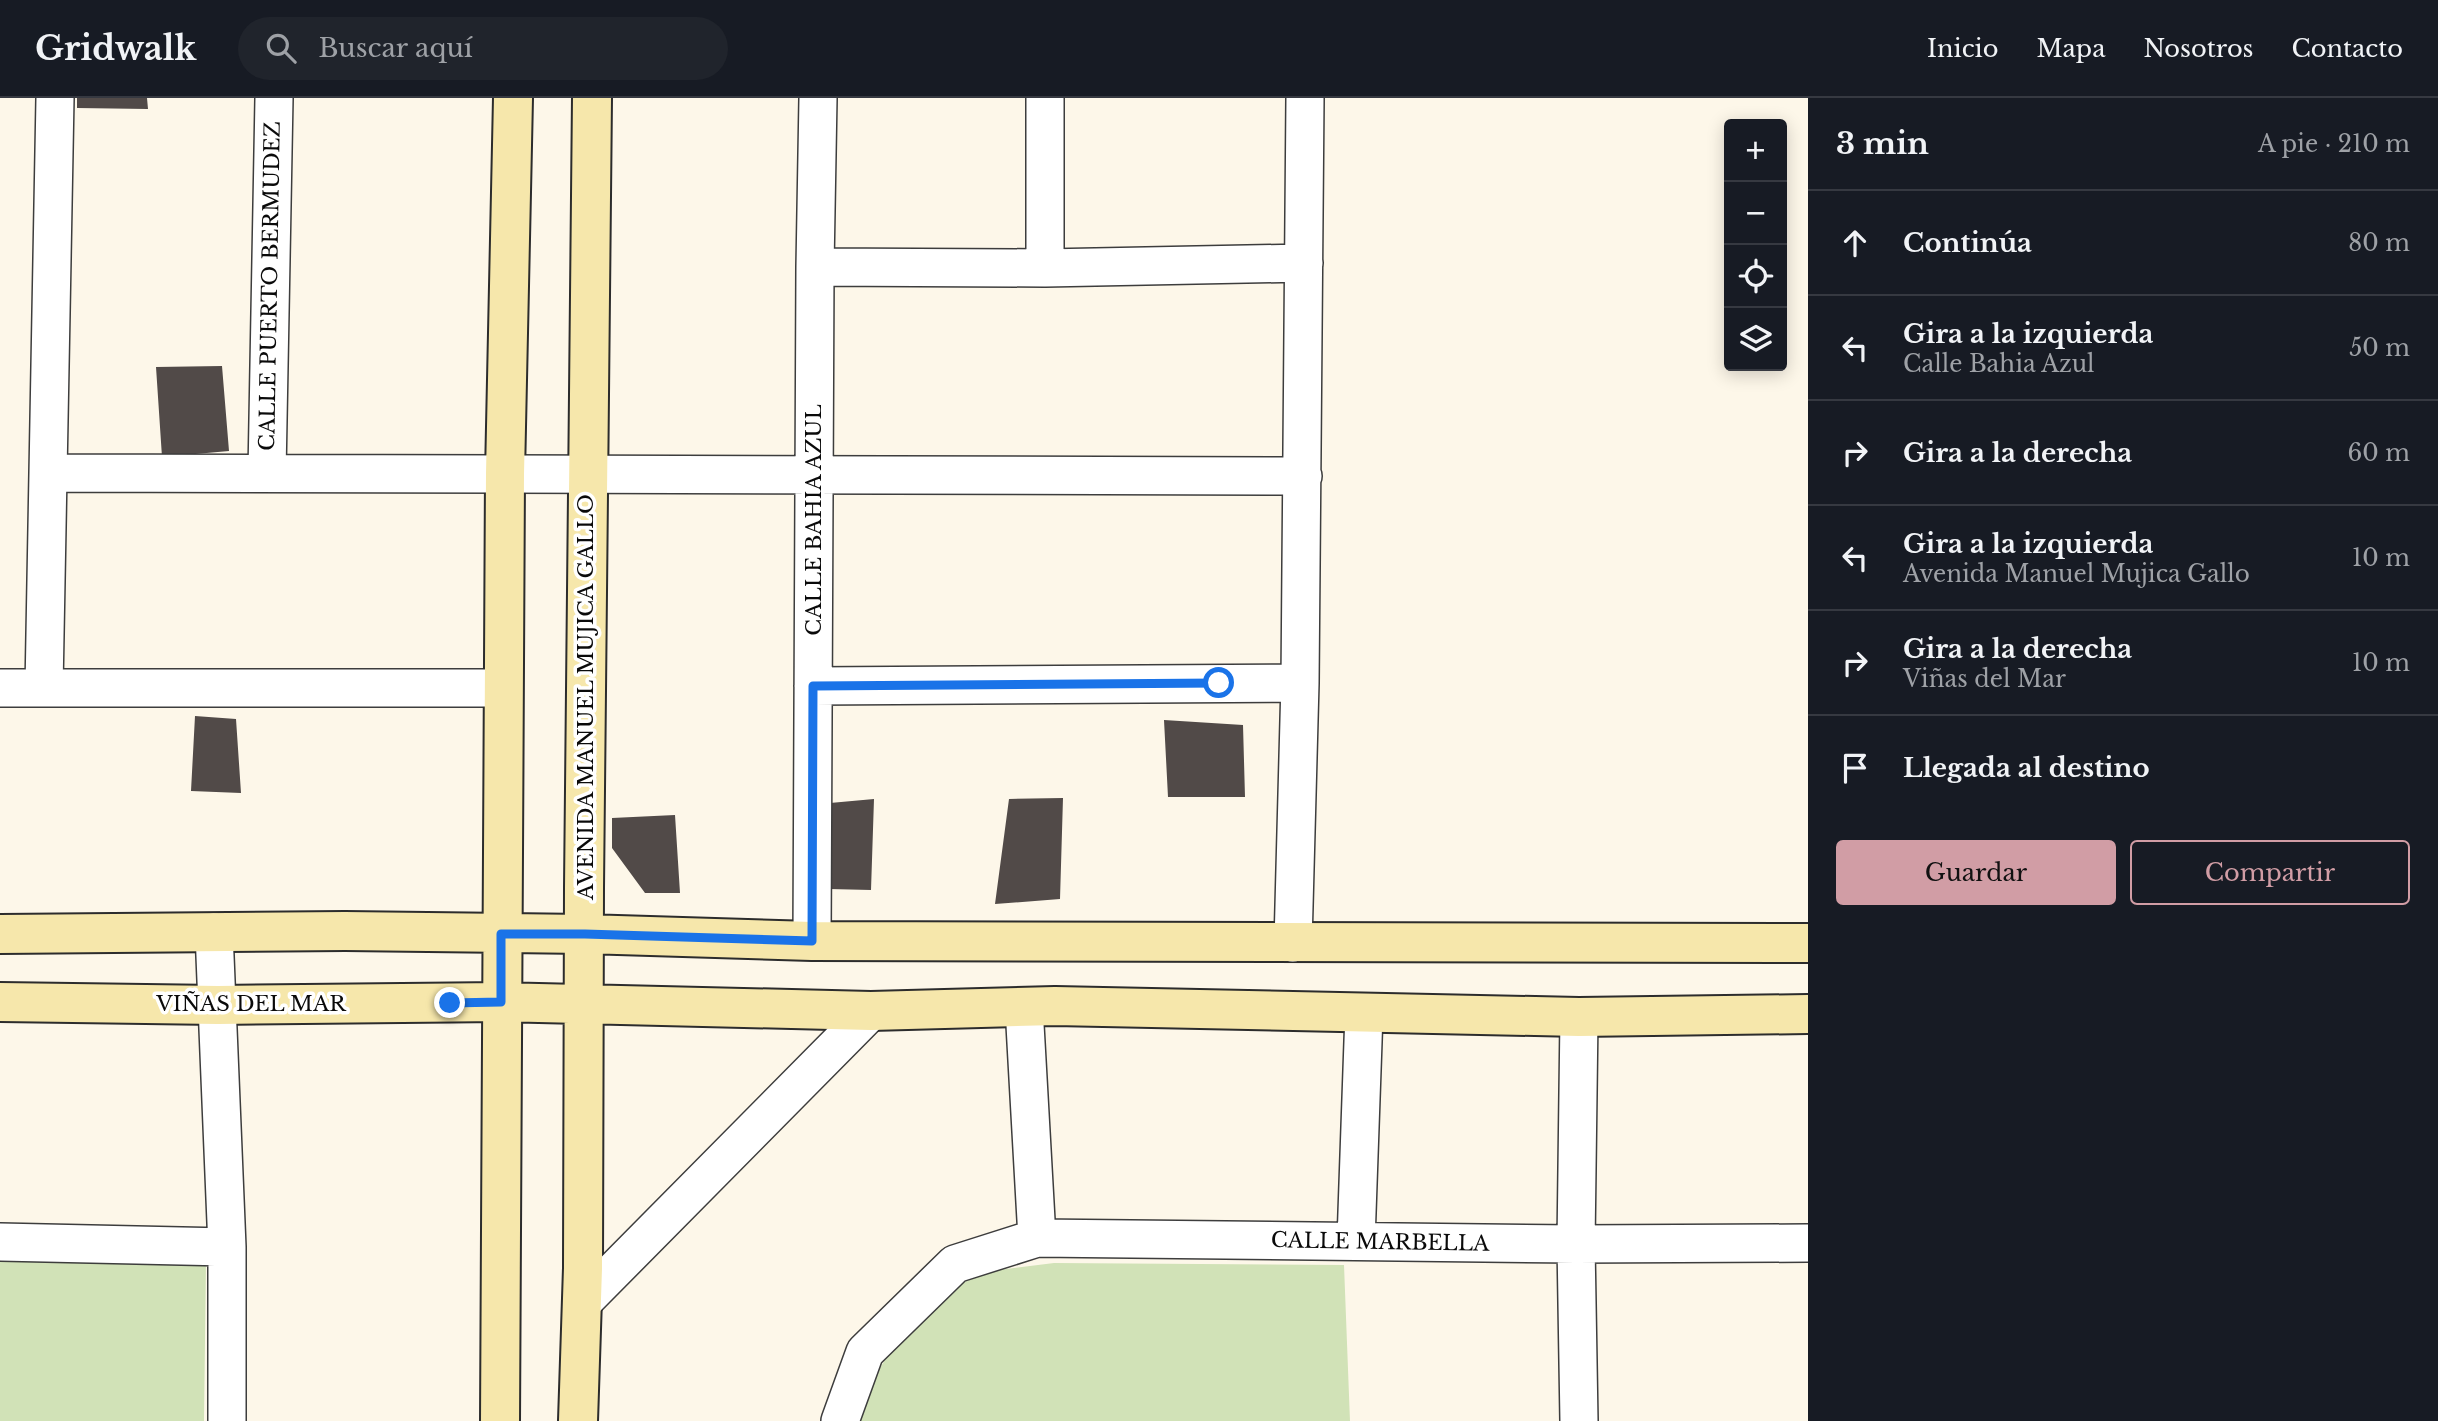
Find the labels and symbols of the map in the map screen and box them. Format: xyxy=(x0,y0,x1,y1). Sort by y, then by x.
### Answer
street label: CALLE PUERTO BERMUDEZ xyxy=(254,121,286,451)
street label: CALLE BAHIA AZUL xyxy=(801,404,827,636)
street label: AVENIDA MANUEL MUJICA GALLO xyxy=(573,494,599,901)
route start xyxy=(1203,667,1234,698)
route end xyxy=(434,987,465,1018)
street label: VIÑAS DEL MAR xyxy=(155,991,347,1017)
street label: CALLE MARBELLA xyxy=(1271,1227,1490,1257)

